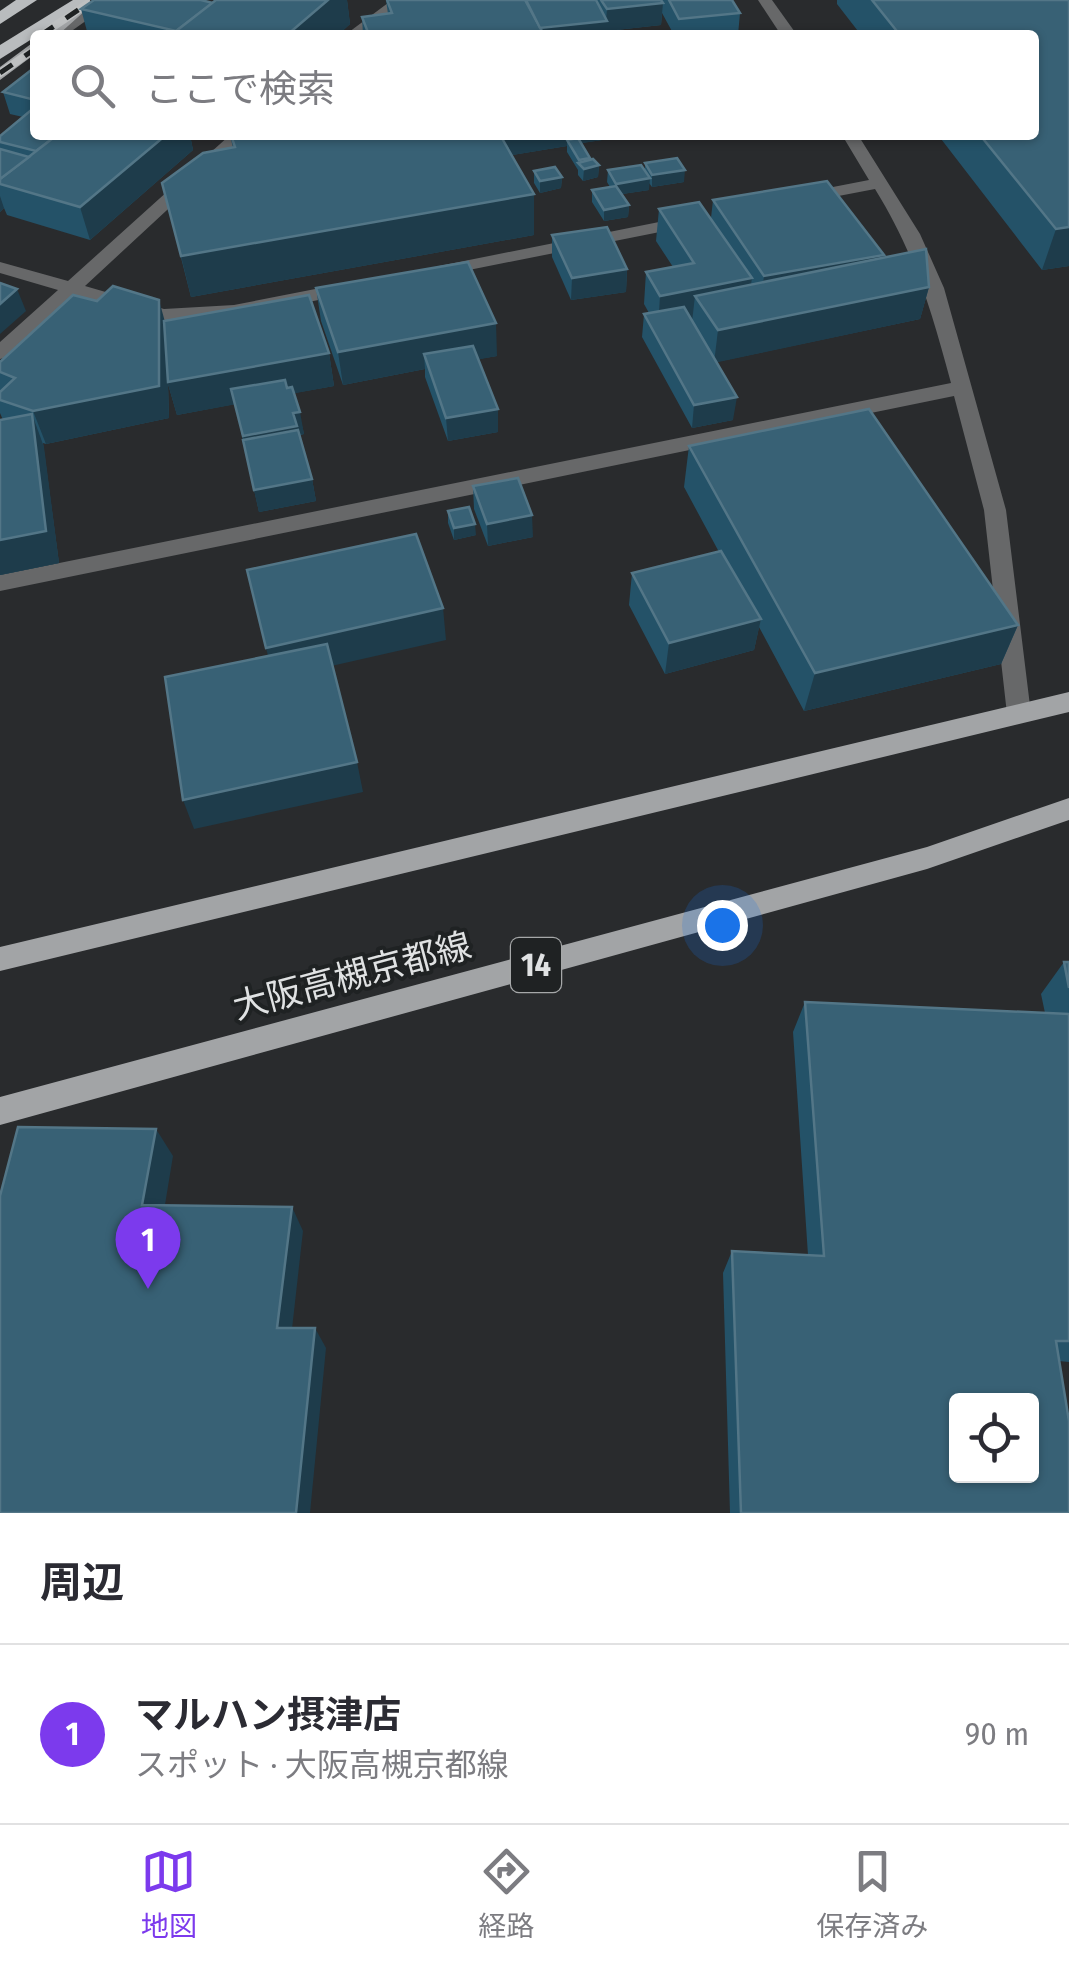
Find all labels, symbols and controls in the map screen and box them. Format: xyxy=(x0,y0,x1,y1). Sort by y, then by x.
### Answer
search box xyxy=(30,30,1039,140)
icon: search xyxy=(65,58,120,113)
text: ここで検索 xyxy=(145,66,335,112)
your location xyxy=(697,900,748,951)
street label: 大阪高槻京都線 xyxy=(228,924,476,1028)
road number: 14 xyxy=(511,938,561,992)
pin: 1 xyxy=(116,1206,180,1289)
map controls xyxy=(949,1393,1039,1483)
button: locate xyxy=(949,1393,1039,1483)
text: 周辺 xyxy=(40,1558,124,1608)
text: マルハン摂津店 xyxy=(135,1692,401,1738)
text: 1 xyxy=(66,1715,79,1753)
text: 90 m xyxy=(965,1715,1029,1753)
text: スポット · 大阪高槻京都線 xyxy=(135,1746,509,1784)
tab: 地図 xyxy=(141,1844,197,1944)
tab: 経路 xyxy=(478,1844,534,1944)
tab: 保存済み xyxy=(816,1844,928,1944)

